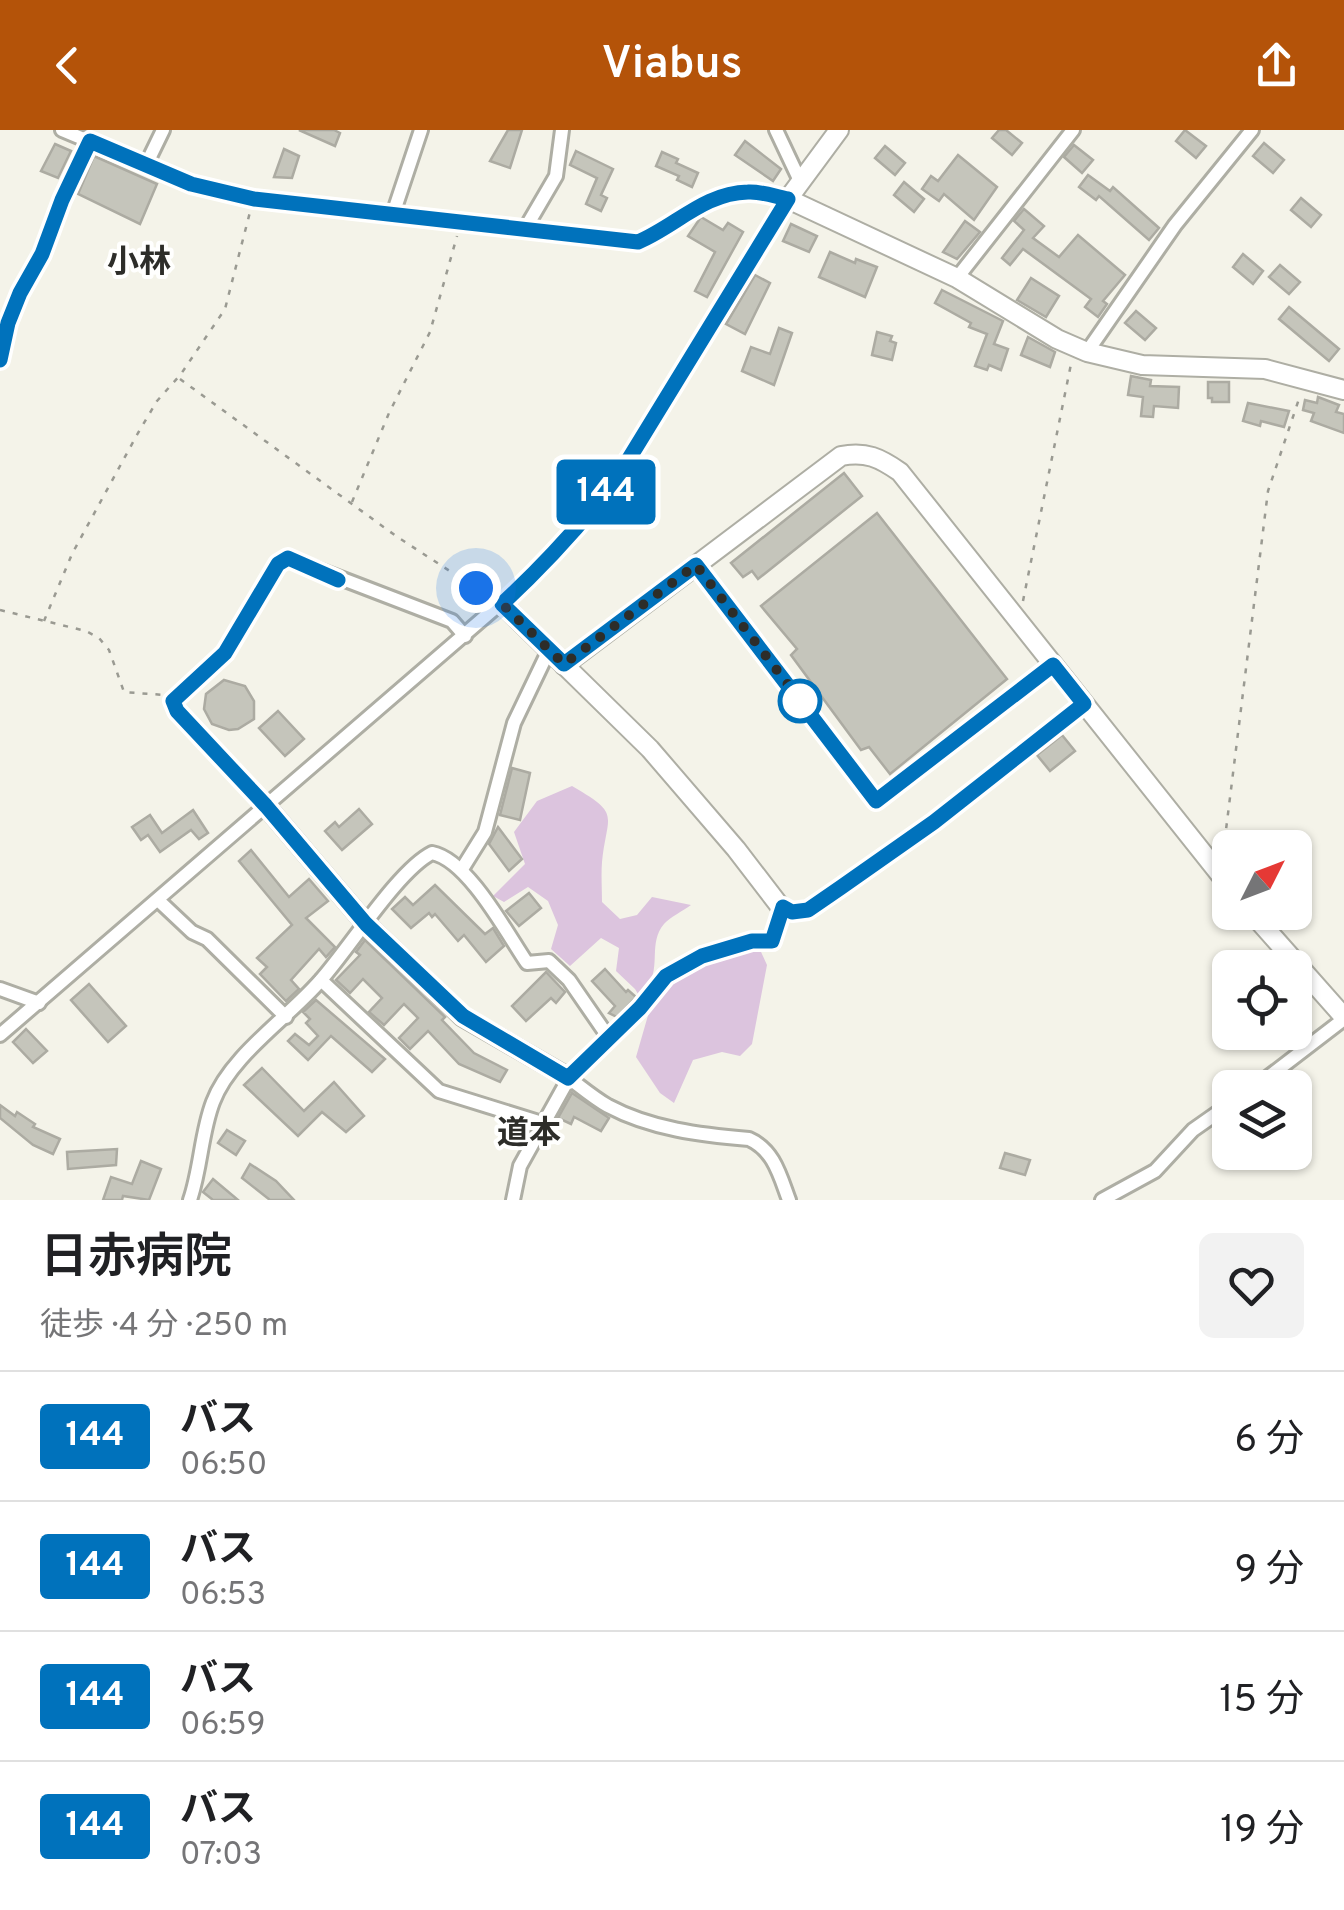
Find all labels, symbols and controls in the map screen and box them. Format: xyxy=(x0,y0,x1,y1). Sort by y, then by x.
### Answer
text: Viabus xyxy=(602,37,742,94)
icon: back xyxy=(40,38,95,93)
icon: share xyxy=(1249,38,1304,93)
district label: 小林 xyxy=(107,244,171,284)
line badge: 144 xyxy=(548,460,664,524)
text: 144 xyxy=(576,470,636,514)
your location xyxy=(451,563,501,613)
unlabelled marker xyxy=(779,680,821,722)
north arrow xyxy=(1212,830,1312,930)
map controls xyxy=(1212,830,1312,1170)
button: locate xyxy=(1212,950,1312,1050)
button: layers xyxy=(1212,1070,1312,1170)
district label: 道本 xyxy=(497,1115,561,1155)
text: 日赤病院 xyxy=(40,1230,232,1290)
button: heart xyxy=(1199,1233,1304,1338)
text: 徒歩 · 4 分 · 250 m xyxy=(40,1307,288,1347)
text: バス xyxy=(180,1397,256,1446)
text: 144 xyxy=(65,1414,125,1458)
text: 6 分 xyxy=(1234,1417,1304,1466)
text: 06:50 xyxy=(180,1446,267,1486)
text: バス xyxy=(180,1527,256,1576)
text: 144 xyxy=(65,1544,125,1588)
text: 9 分 xyxy=(1234,1547,1304,1596)
text: 06:53 xyxy=(180,1576,266,1616)
text: バス xyxy=(180,1657,256,1706)
text: 144 xyxy=(65,1674,125,1718)
text: 15 分 xyxy=(1219,1677,1304,1726)
text: 06:59 xyxy=(180,1706,266,1746)
text: バス xyxy=(180,1787,256,1836)
text: 144 xyxy=(65,1804,125,1848)
text: 19 分 xyxy=(1220,1807,1304,1856)
text: 07:03 xyxy=(180,1836,262,1876)

